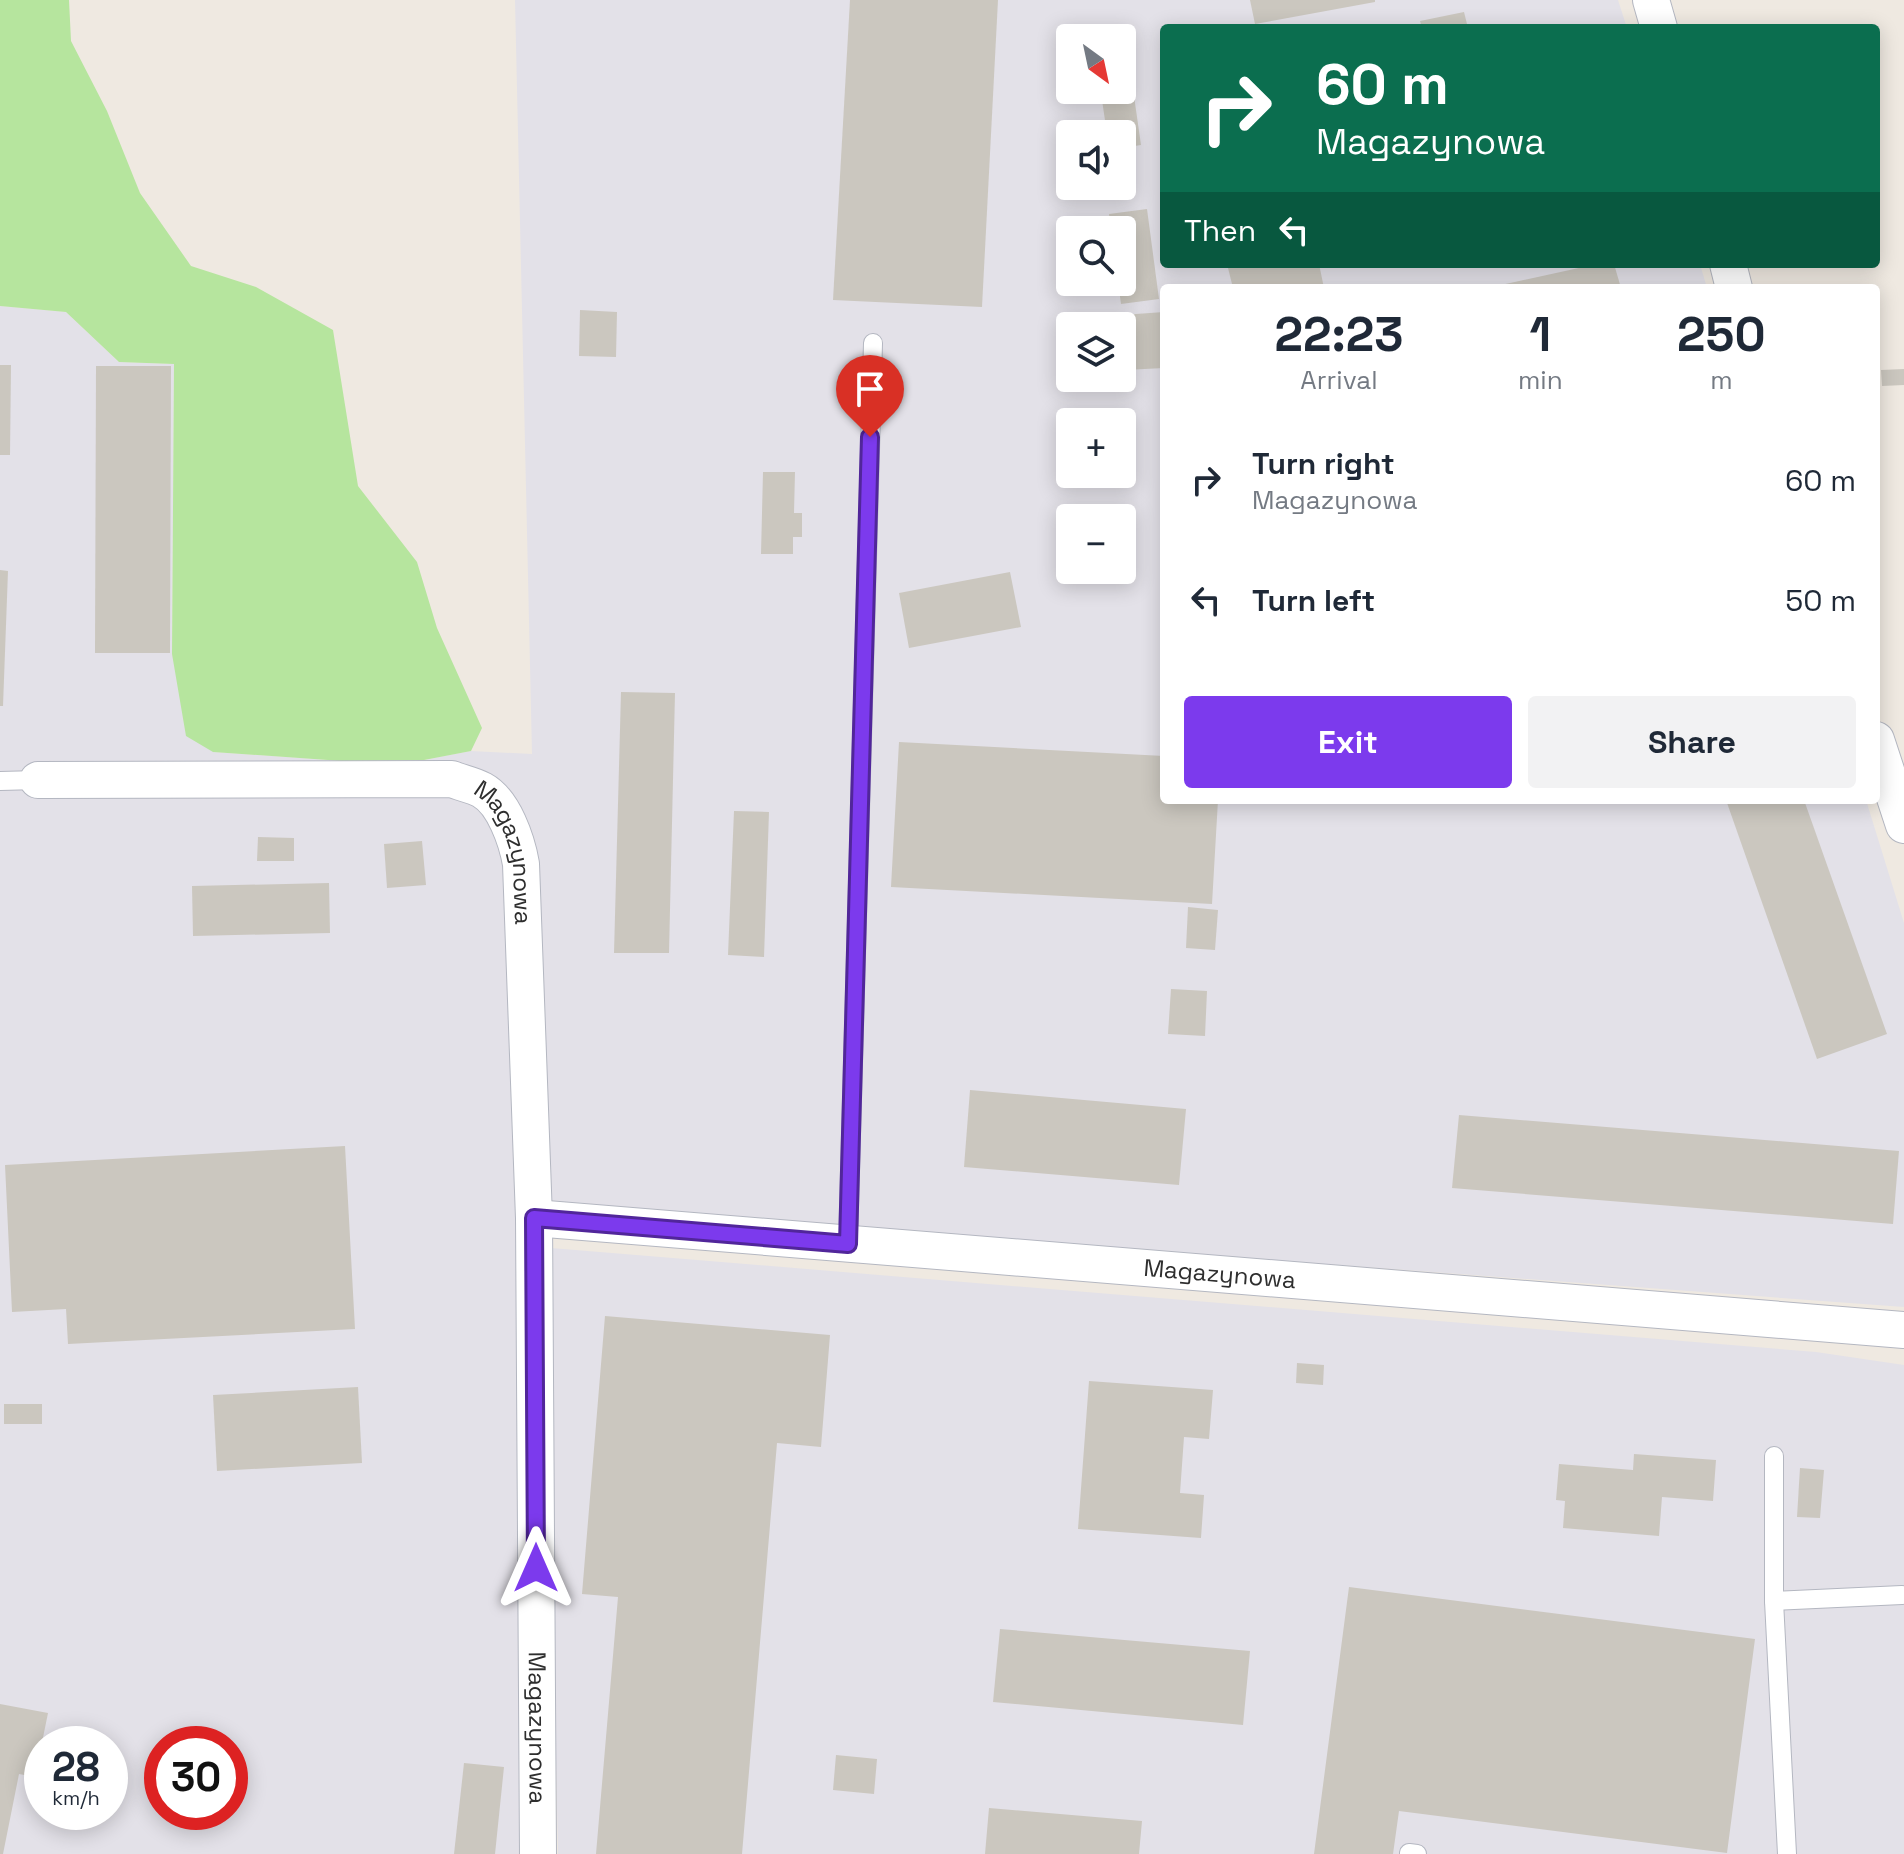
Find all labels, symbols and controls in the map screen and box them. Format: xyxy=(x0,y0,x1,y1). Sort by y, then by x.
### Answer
north arrow xyxy=(1056,24,1136,104)
map controls xyxy=(1056,24,1136,584)
text: 60 m xyxy=(1316,49,1449,120)
icon: right xyxy=(1184,56,1288,160)
text: Magazynowa xyxy=(1316,119,1545,165)
button: sound xyxy=(1056,120,1136,200)
icon: left xyxy=(1272,208,1316,252)
text: Then xyxy=(1184,211,1256,250)
button: search xyxy=(1056,216,1136,296)
text: 22:23 xyxy=(1274,304,1404,365)
text: 1 xyxy=(1529,304,1551,365)
text: 250 xyxy=(1677,304,1766,365)
button: layers xyxy=(1056,312,1136,392)
pin xyxy=(836,355,904,437)
text: Arrival xyxy=(1300,363,1378,397)
text: min xyxy=(1518,363,1563,397)
text: m xyxy=(1710,363,1733,397)
icon: arrive xyxy=(848,367,892,411)
button: + xyxy=(1056,408,1136,488)
text: Turn right xyxy=(1252,444,1395,483)
icon: right xyxy=(1184,458,1228,502)
text: 60 m xyxy=(1785,461,1856,500)
text: Magazynowa xyxy=(1252,483,1418,517)
button: − xyxy=(1056,504,1136,584)
icon: left xyxy=(1184,578,1228,622)
text: Turn left xyxy=(1252,581,1375,620)
text: 50 m xyxy=(1785,581,1856,620)
button: Exit xyxy=(1184,696,1512,788)
button: Share xyxy=(1528,696,1856,788)
street label: Magazynowa xyxy=(468,773,539,925)
street label: Magazynowa xyxy=(1142,1252,1297,1295)
position arrow xyxy=(494,1526,578,1610)
street label: Magazynowa xyxy=(522,1651,554,1805)
speed limit sign: 30 xyxy=(144,1726,248,1830)
text: 28 xyxy=(52,1742,100,1793)
text: km/h xyxy=(52,1785,100,1811)

